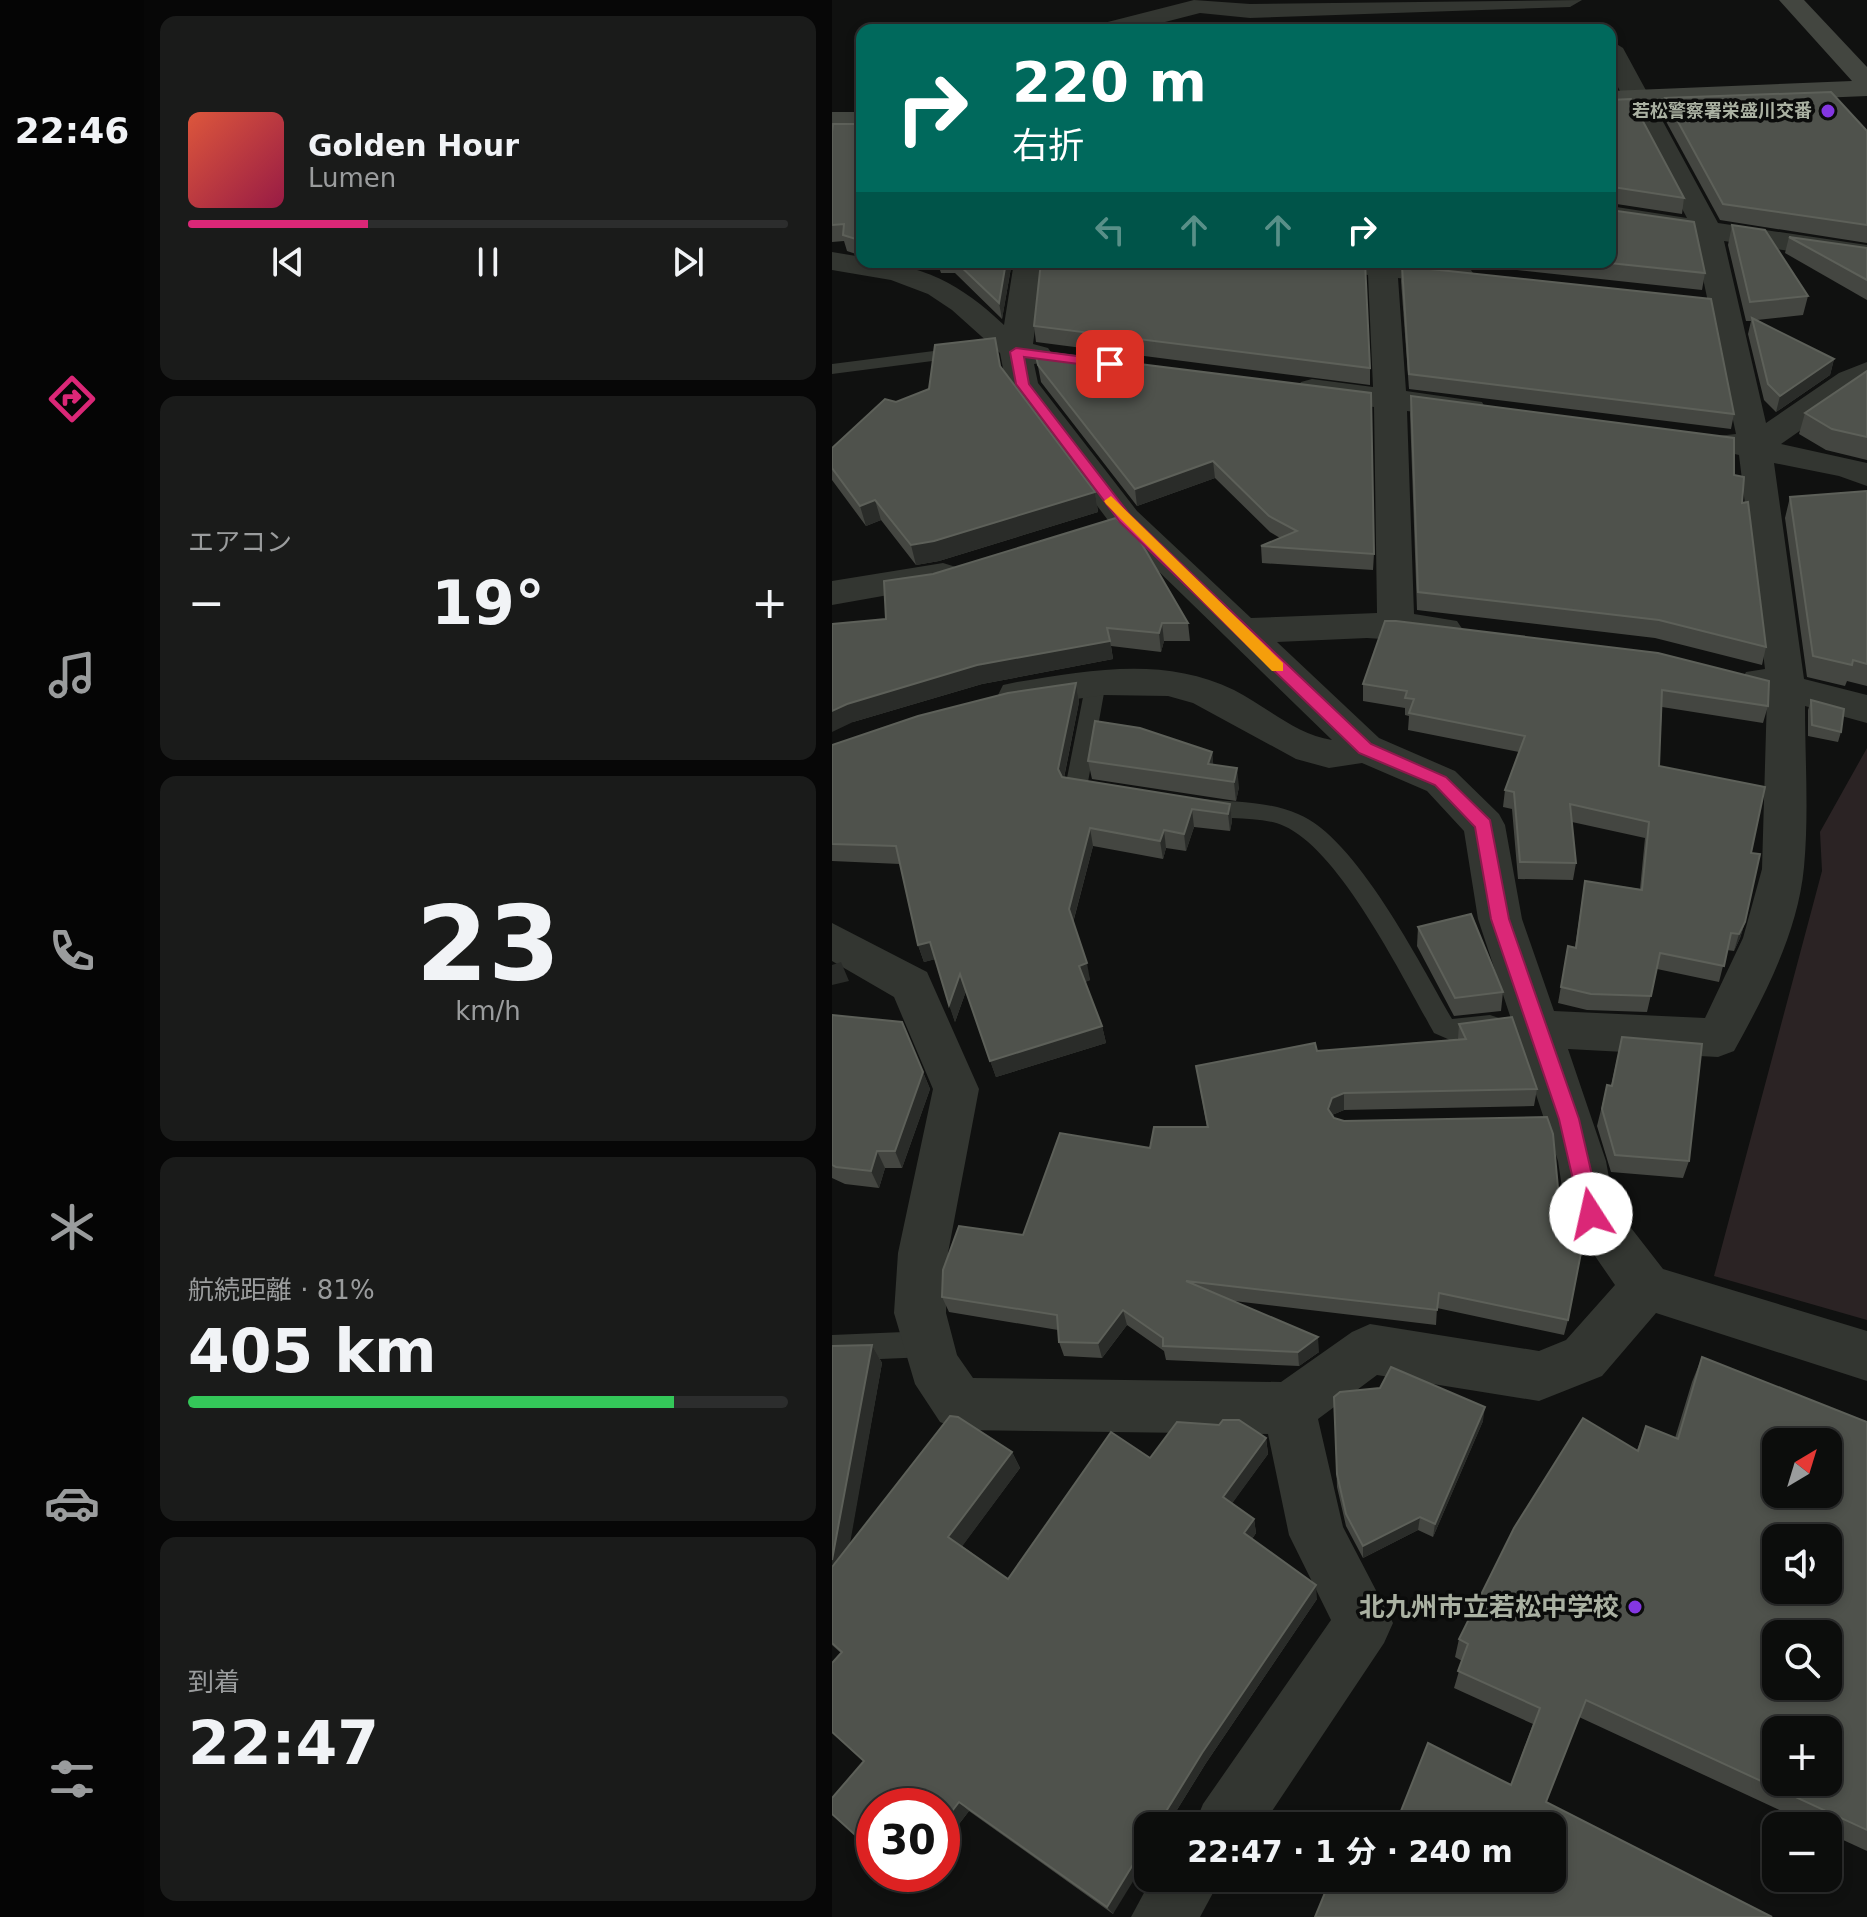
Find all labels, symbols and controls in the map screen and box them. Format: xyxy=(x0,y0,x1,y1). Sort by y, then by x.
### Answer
text: 220 m xyxy=(1012,49,1207,114)
icon: right xyxy=(880,56,984,160)
place label: 若松警察署栄盛川交番 xyxy=(1632,100,1812,121)
marker: 若松警察署栄盛川交番 xyxy=(1819,102,1837,120)
text: 22:46 xyxy=(15,110,129,151)
text: 右折 xyxy=(1012,125,1084,166)
text: Golden Hour xyxy=(308,128,519,163)
text: Lumen xyxy=(308,163,396,193)
icon: left xyxy=(1088,208,1132,252)
icon: ahead xyxy=(1172,208,1216,252)
icon: ahead xyxy=(1256,208,1300,252)
icon: right xyxy=(1340,208,1384,252)
icon: previous xyxy=(266,240,310,284)
icon: pause xyxy=(466,240,510,284)
icon: next xyxy=(666,240,710,284)
pin xyxy=(1076,330,1144,398)
icon: arrive xyxy=(1088,342,1132,386)
icon: directions xyxy=(44,371,100,427)
text: エアコン xyxy=(188,527,292,557)
text: 19° xyxy=(431,568,545,638)
text: − xyxy=(188,577,225,628)
text: + xyxy=(751,577,788,628)
icon: music xyxy=(44,647,100,703)
text: 23 xyxy=(416,883,560,1005)
icon: phone xyxy=(44,923,100,979)
text: km/h xyxy=(455,996,521,1026)
position arrow xyxy=(1549,1172,1633,1256)
icon: climate xyxy=(44,1199,100,1255)
text: 航続距離 · 81% xyxy=(188,1275,375,1305)
text: 405 km xyxy=(188,1316,437,1386)
north arrow xyxy=(1762,1428,1842,1508)
map controls xyxy=(1762,1428,1842,1892)
icon: car xyxy=(44,1475,100,1531)
button: sound xyxy=(1762,1524,1842,1604)
place label: 北九州市立若松中学校 xyxy=(1359,1592,1619,1622)
marker: 北九州市立若松中学校 xyxy=(1626,1598,1644,1616)
button: search xyxy=(1762,1620,1842,1700)
text: 到着 xyxy=(188,1667,240,1697)
text: 22:47 xyxy=(188,1708,379,1778)
button: + xyxy=(1762,1716,1842,1796)
icon: filters xyxy=(44,1751,100,1807)
speed limit sign: 30 xyxy=(856,1788,960,1892)
button: − xyxy=(1762,1812,1842,1892)
text: 22:47 · 1 分 · 240 m xyxy=(1187,1834,1513,1869)

